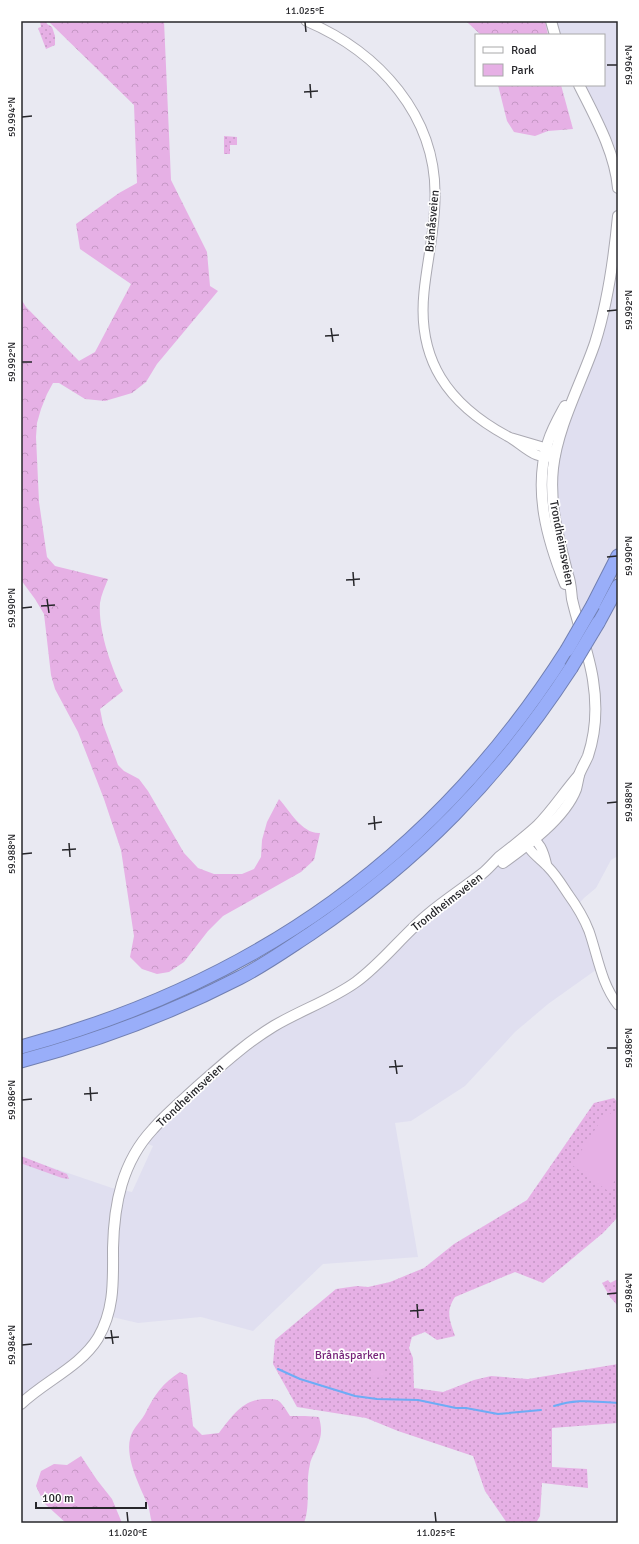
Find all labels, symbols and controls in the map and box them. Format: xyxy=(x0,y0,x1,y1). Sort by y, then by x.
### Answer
text: 11.025°E xyxy=(286,5,325,17)
legend xyxy=(475,34,605,86)
text: Road xyxy=(511,43,537,58)
text: 59.994°N xyxy=(623,45,635,85)
text: Park xyxy=(511,63,534,78)
text: 59.994°N xyxy=(6,97,18,137)
street label: Brånåsveien xyxy=(422,189,443,253)
text: 59.992°N xyxy=(623,290,635,330)
text: 59.992°N xyxy=(6,342,18,382)
street label: Trondheimsveien xyxy=(546,499,577,587)
text: 59.990°N xyxy=(623,536,635,576)
text: 59.990°N xyxy=(6,588,18,628)
text: 59.988°N xyxy=(623,782,635,822)
text: 59.988°N xyxy=(6,834,18,874)
street label: Trondheimsveien xyxy=(409,870,486,935)
text: 59.986°N xyxy=(623,1028,635,1068)
street label: Trondheimsveien xyxy=(154,1060,227,1130)
text: 59.986°N xyxy=(6,1080,18,1120)
text: 59.984°N xyxy=(623,1273,635,1313)
text: 59.984°N xyxy=(6,1325,18,1365)
park label: Brånåsparken xyxy=(315,1348,385,1363)
scale bar xyxy=(36,1484,146,1510)
text: 100 m xyxy=(42,1491,74,1506)
text: 11.020°E xyxy=(109,1527,148,1539)
text: 11.025°E xyxy=(417,1527,456,1539)

